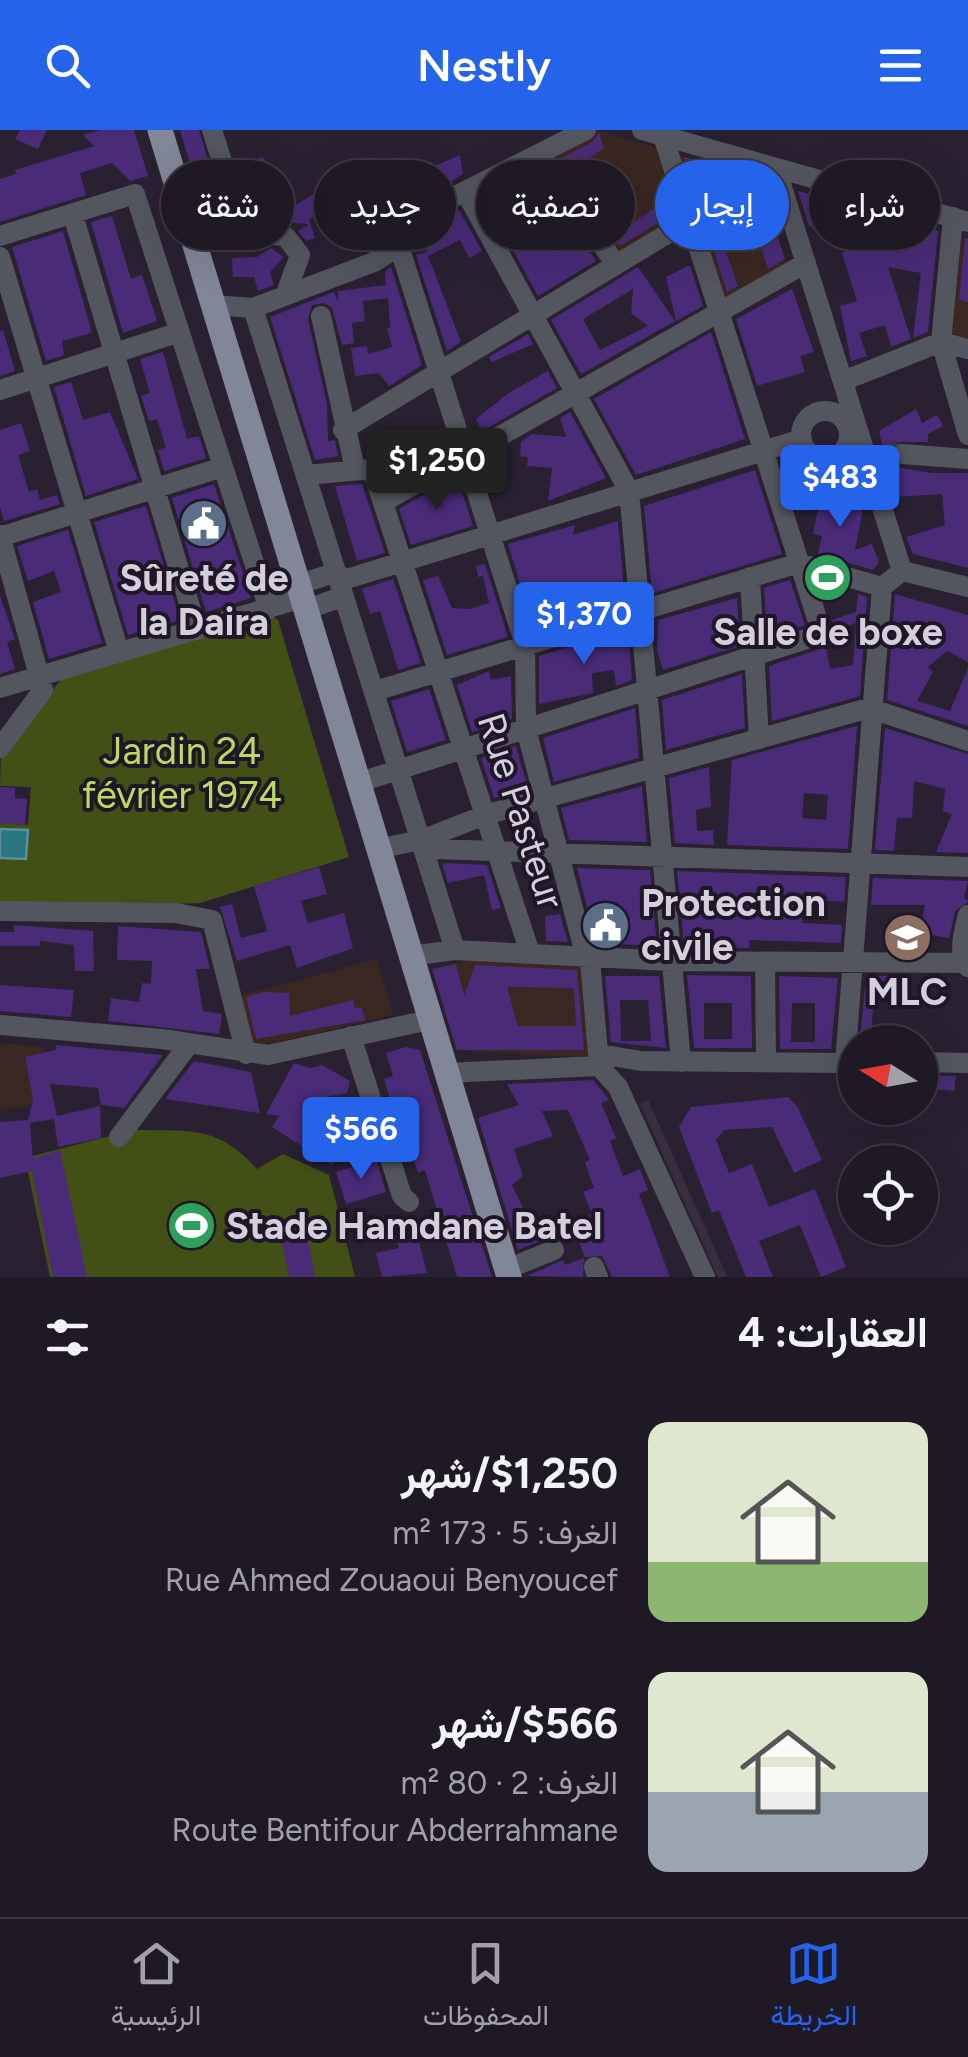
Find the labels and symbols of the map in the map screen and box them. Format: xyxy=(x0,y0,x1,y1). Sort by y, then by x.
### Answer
pin: $1,250 xyxy=(356,428,518,513)
pin: $483 xyxy=(781,445,899,530)
public building icon: Sûreté de la Daira xyxy=(178,498,230,550)
sports icon: Salle de boxe xyxy=(802,552,854,604)
place label: Sûreté de la Daira xyxy=(120,555,288,645)
pin: $1,370 xyxy=(503,582,665,667)
place label: Salle de boxe xyxy=(713,609,943,655)
street label: Rue Pasteur xyxy=(468,707,574,915)
park label: Jardin 24 février 1974 xyxy=(82,728,282,818)
place label: Protection civile xyxy=(641,880,826,970)
public building icon: Protection civile xyxy=(580,899,632,951)
school or university icon: MLC xyxy=(881,912,933,964)
place label: MLC xyxy=(867,969,947,1015)
north arrow xyxy=(838,1025,938,1125)
pin: $566 xyxy=(302,1097,420,1182)
sports icon: Stade Hamdane Batel xyxy=(165,1200,217,1252)
place label: Stade Hamdane Batel xyxy=(226,1203,602,1249)

